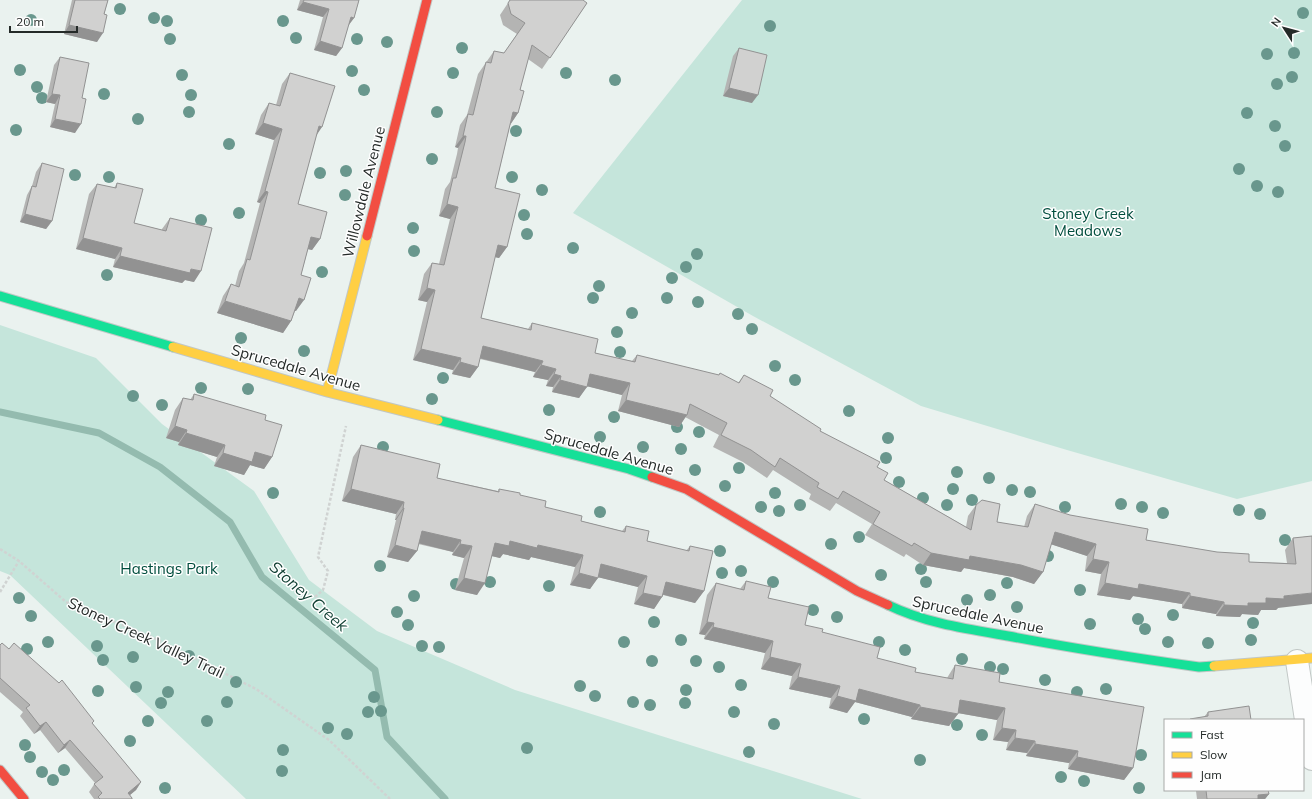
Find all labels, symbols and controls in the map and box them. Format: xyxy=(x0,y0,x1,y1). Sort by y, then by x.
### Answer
scale bar xyxy=(10,8,77,34)
north arrow xyxy=(1264,8,1304,48)
text: 20 m xyxy=(16,14,44,29)
text: N xyxy=(1268,15,1284,30)
street label: Willowdale Avenue xyxy=(338,124,389,260)
park label: Stoney Creek Meadows xyxy=(1042,204,1134,240)
street label: Sprucedale Avenue xyxy=(229,340,363,395)
street label: Sprucedale Avenue xyxy=(542,424,676,479)
water label: Stoney Creek xyxy=(266,556,353,636)
park label: Hastings Park xyxy=(120,559,218,578)
street label: Sprucedale Avenue xyxy=(911,591,1046,638)
street label: Stoney Creek Valley Trail xyxy=(65,593,227,682)
legend xyxy=(1164,719,1304,791)
text: Fast xyxy=(1200,727,1224,742)
text: Slow xyxy=(1200,747,1228,762)
text: Jam xyxy=(1200,767,1222,782)

